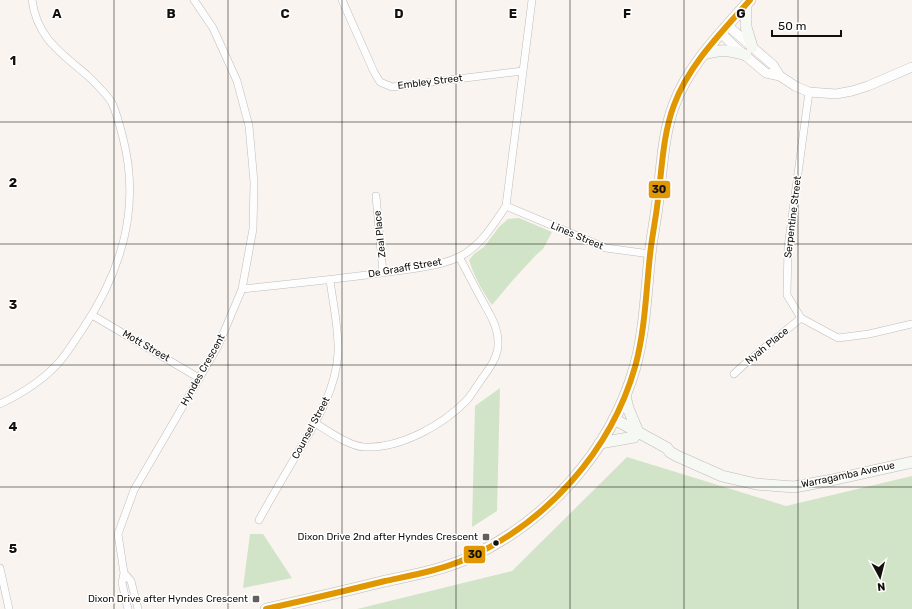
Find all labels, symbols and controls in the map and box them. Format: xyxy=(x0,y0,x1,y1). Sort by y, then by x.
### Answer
text: A xyxy=(52,6,62,21)
text: B xyxy=(166,6,176,21)
text: C xyxy=(280,6,290,21)
text: D xyxy=(394,6,404,21)
text: E xyxy=(509,6,517,21)
text: F xyxy=(623,6,631,21)
text: G xyxy=(736,6,746,21)
scale bar xyxy=(772,12,841,38)
text: 50 m xyxy=(778,19,806,33)
text: 1 xyxy=(10,53,16,68)
street label: Embley Street xyxy=(397,72,463,92)
text: 2 xyxy=(9,175,17,190)
street label: Serpentine Street xyxy=(782,175,804,259)
line badge: 30 xyxy=(648,180,671,199)
text: 30 xyxy=(652,183,666,196)
street label: Zeal Place xyxy=(372,209,388,258)
street label: Lines Street xyxy=(549,220,605,253)
street label: De Graaff Street xyxy=(367,256,443,280)
text: 3 xyxy=(9,297,18,312)
street label: Nyah Place xyxy=(743,325,791,367)
street label: Mott Street xyxy=(120,328,172,364)
street label: Hyndes Crescent xyxy=(178,332,228,408)
street label: Counsel Street xyxy=(290,395,333,461)
text: 4 xyxy=(9,419,18,434)
street label: Warragamba Avenue xyxy=(800,459,896,491)
place label: Dixon Drive 2nd after Hyndes Crescent xyxy=(298,531,478,543)
marker: Dixon Drive 2nd after Hyndes Crescent xyxy=(481,532,491,542)
unlabelled marker xyxy=(491,538,501,548)
text: 5 xyxy=(9,541,17,556)
line badge: 30 xyxy=(463,545,486,564)
text: 30 xyxy=(468,548,482,561)
north arrow xyxy=(860,557,900,597)
text: N xyxy=(876,579,886,593)
place label: Dixon Drive after Hyndes Crescent xyxy=(88,593,248,605)
marker: Dixon Drive after Hyndes Crescent xyxy=(251,594,261,604)

